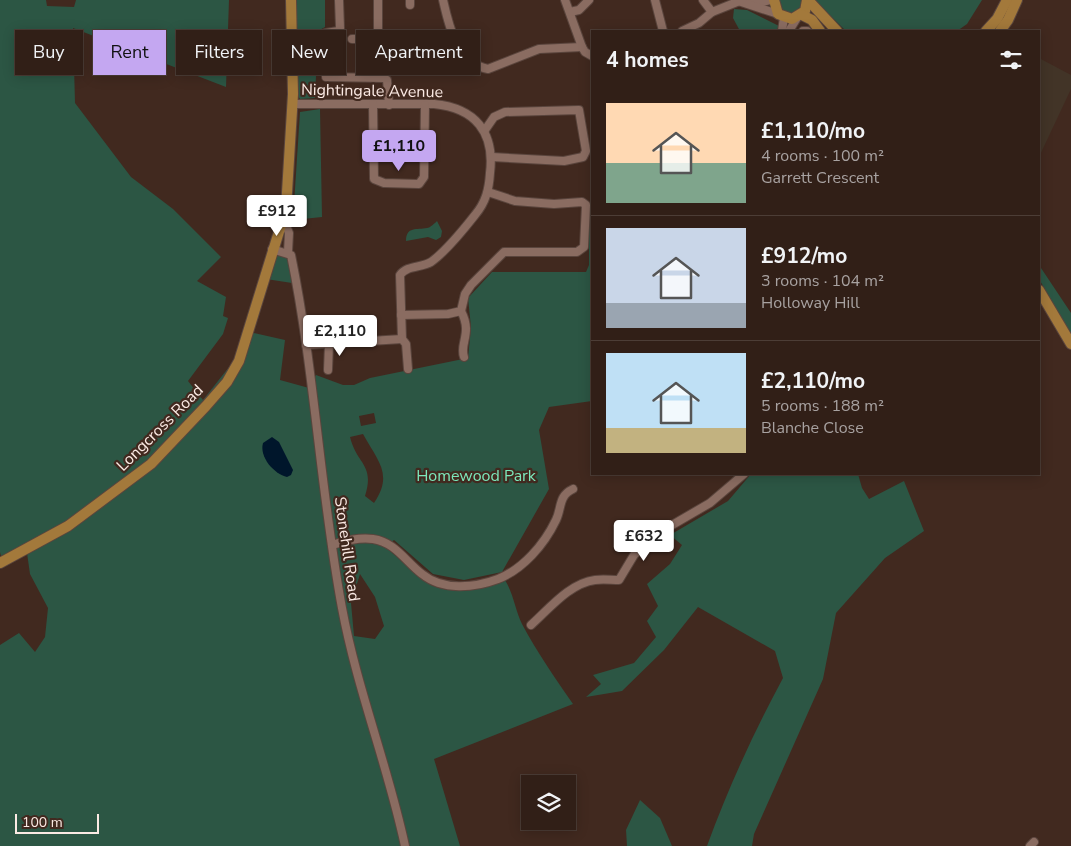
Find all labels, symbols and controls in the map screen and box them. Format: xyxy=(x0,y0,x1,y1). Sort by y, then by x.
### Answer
chip: Buy xyxy=(15,30,83,75)
chip: Rent xyxy=(93,30,166,75)
chip: Filters xyxy=(176,30,262,75)
chip: New xyxy=(272,30,346,75)
chip: Apartment xyxy=(356,30,480,75)
text: 4 homes xyxy=(606,46,689,74)
icon: filters xyxy=(997,46,1025,74)
street label: Nightingale Avenue xyxy=(301,79,443,103)
text: £1,110/mo xyxy=(761,117,865,145)
icon: home xyxy=(646,123,706,183)
pin: £1,110 xyxy=(358,130,440,172)
text: £1,110 xyxy=(373,135,425,157)
text: 4 rooms · 100 m² xyxy=(761,145,884,167)
text: Garrett Crescent xyxy=(761,167,879,189)
pin: £912 xyxy=(247,194,307,237)
text: £912 xyxy=(258,200,296,222)
text: £912/mo xyxy=(761,242,847,270)
icon: home xyxy=(646,248,706,308)
text: 3 rooms · 104 m² xyxy=(761,270,884,292)
text: Holloway Hill xyxy=(761,292,860,314)
pin: £2,110 xyxy=(299,314,381,357)
text: £2,110 xyxy=(314,320,366,342)
text: £2,110/mo xyxy=(761,367,865,395)
icon: home xyxy=(646,373,706,433)
street label: Longcross Road xyxy=(112,380,208,476)
text: 5 rooms · 188 m² xyxy=(761,395,884,417)
text: Blanche Close xyxy=(761,417,864,439)
park label: Homewood Park xyxy=(416,465,537,487)
street label: Stonehill Road xyxy=(329,495,365,603)
pin: £632 xyxy=(614,520,674,562)
text: £632 xyxy=(625,525,663,547)
map controls xyxy=(521,775,576,830)
button: layers xyxy=(521,775,576,830)
scale bar xyxy=(15,811,99,834)
text: 100 m xyxy=(22,813,63,832)

